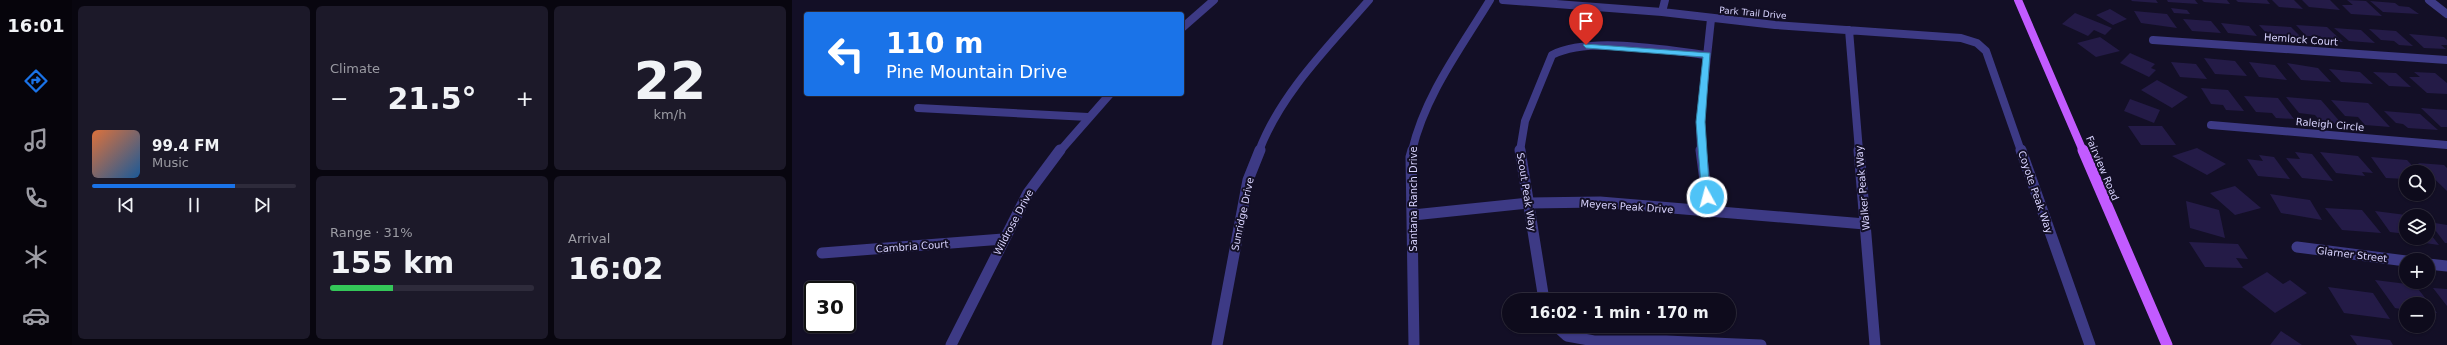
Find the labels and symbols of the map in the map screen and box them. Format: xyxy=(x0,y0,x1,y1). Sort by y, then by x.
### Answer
pin xyxy=(1569,4,1603,45)
street label: Park Trail Drive xyxy=(1719,5,1788,21)
street label: Hemlock Court xyxy=(2264,31,2338,48)
street label: Raleigh Circle xyxy=(2295,116,2365,133)
street label: Fairview Road xyxy=(2084,134,2121,202)
street label: Walker Peak Way xyxy=(1853,145,1872,231)
street label: Santana Ranch Drive xyxy=(1408,146,1419,252)
street label: Coyote Peak Way xyxy=(2016,149,2055,235)
street label: Scout Peak Way xyxy=(1515,152,1538,232)
street label: Sunridge Drive xyxy=(1229,176,1256,252)
position arrow xyxy=(1686,176,1728,218)
street label: Wildrose Drive xyxy=(991,188,1035,257)
street label: Meyers Peak Drive xyxy=(1580,198,1674,215)
street label: Cambria Court xyxy=(875,238,949,255)
street label: Glarner Street xyxy=(2316,245,2388,264)
speed limit sign: 30 xyxy=(804,281,856,333)

